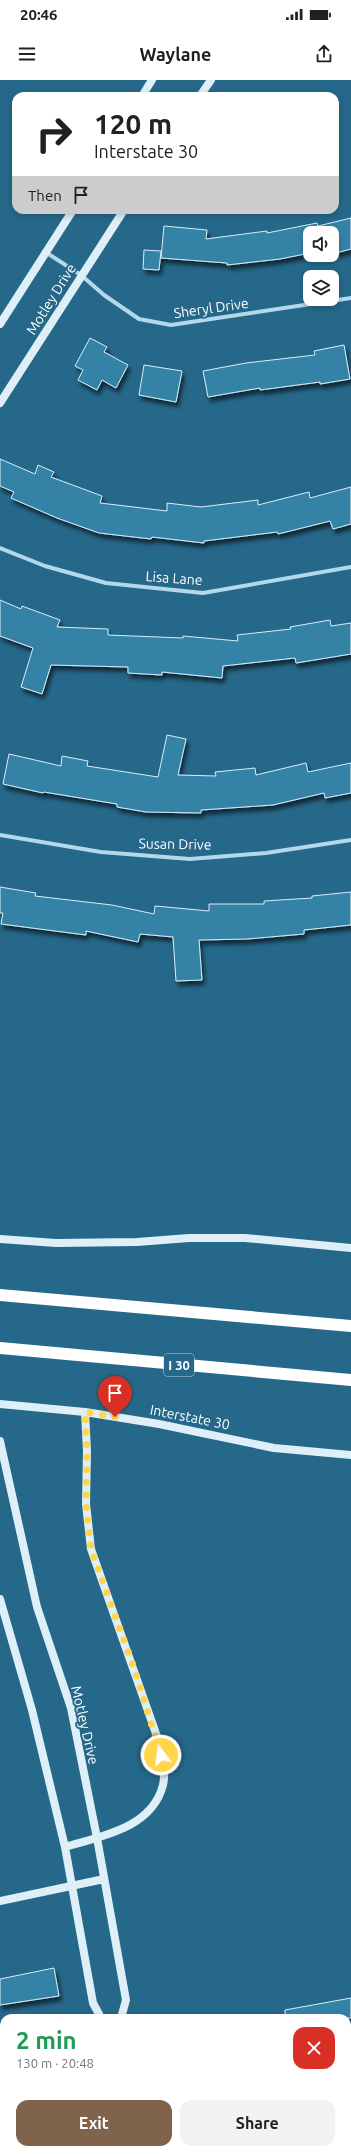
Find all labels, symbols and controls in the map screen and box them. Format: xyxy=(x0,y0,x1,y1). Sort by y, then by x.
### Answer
text: 20:46 xyxy=(20,6,58,23)
icon: menu xyxy=(16,43,38,65)
icon: share xyxy=(313,43,335,65)
text: Waylane xyxy=(140,44,211,64)
icon: right xyxy=(28,108,80,160)
text: 120 m xyxy=(94,108,172,139)
text: Interstate 30 xyxy=(94,141,198,161)
icon: arrive xyxy=(70,184,92,206)
text: Then xyxy=(28,187,62,204)
map controls xyxy=(303,226,339,306)
button: sound xyxy=(303,226,339,262)
street label: Motley Drive xyxy=(23,261,79,337)
button: layers xyxy=(303,270,339,306)
street label: Sheryl Drive xyxy=(173,295,249,321)
street label: Lisa Lane xyxy=(145,568,203,588)
street label: Susan Drive xyxy=(138,835,212,853)
road number: I 30 xyxy=(164,1354,194,1376)
pin xyxy=(98,1376,132,1417)
icon: arrive xyxy=(104,1382,126,1404)
street label: Interstate 30 xyxy=(149,1401,231,1433)
street label: Motley Drive xyxy=(68,1684,102,1766)
position arrow xyxy=(140,1734,182,1776)
text: 2 min xyxy=(16,2027,77,2054)
button: close xyxy=(293,2027,335,2069)
text: 130 m · 20:48 xyxy=(16,2056,94,2070)
button: Exit xyxy=(16,2100,172,2146)
button: Share xyxy=(180,2100,335,2146)

